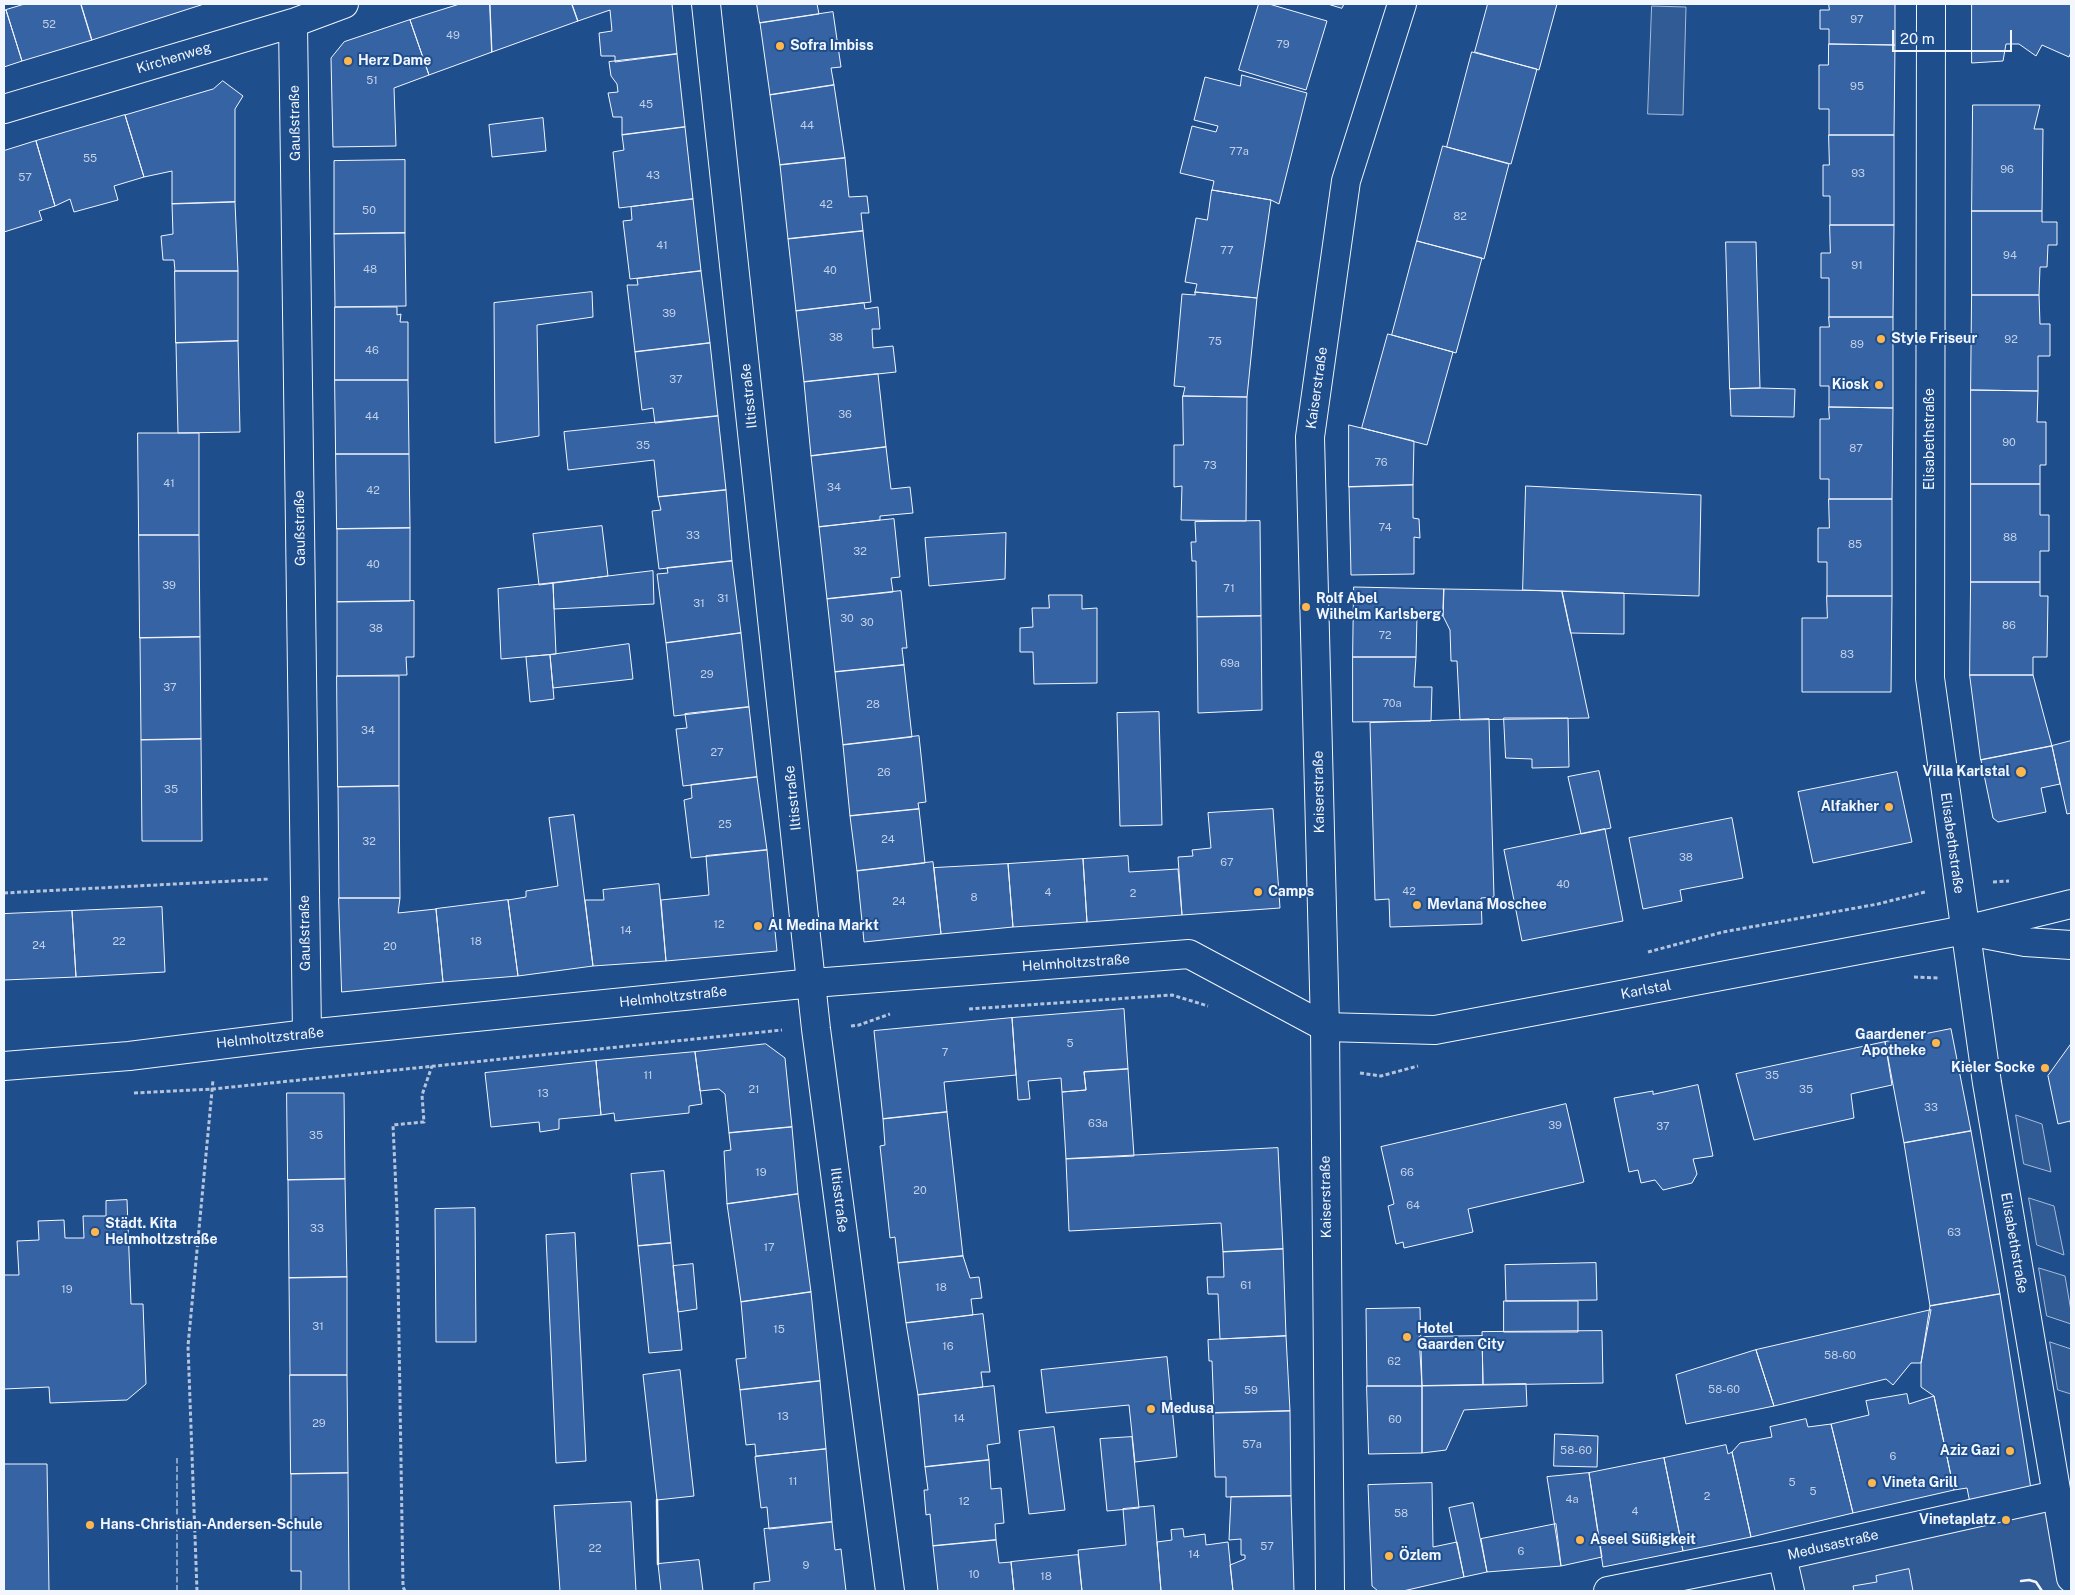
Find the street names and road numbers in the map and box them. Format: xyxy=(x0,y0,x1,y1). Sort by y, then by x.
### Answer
street label: Kirchenweg xyxy=(135,39,213,77)
street label: Gaußstraße xyxy=(286,85,304,161)
street label: Kaiserstraße xyxy=(1303,346,1331,430)
street label: Iltisstraße xyxy=(737,363,761,429)
street label: Elisabethstraße xyxy=(1922,388,1938,490)
street label: Gaußstraße xyxy=(291,490,309,566)
street label: Kaiserstraße xyxy=(1310,751,1328,833)
street label: Iltisstraße xyxy=(781,765,805,831)
street label: Elisabethstraße xyxy=(1937,791,1967,895)
street label: Gaußstraße xyxy=(296,895,314,971)
street label: Helmholtzstraße xyxy=(1021,951,1131,975)
street label: Karlstal xyxy=(1619,977,1673,1003)
street label: Helmholtzstraße xyxy=(618,983,728,1011)
street label: Helmholtzstraße xyxy=(215,1024,325,1052)
street label: Kaiserstraße xyxy=(1317,1156,1335,1238)
street label: Iltisstraße xyxy=(827,1167,851,1233)
street label: Elisabethstraße xyxy=(1997,1191,2031,1295)
street label: Medusastraße xyxy=(1786,1526,1880,1564)

